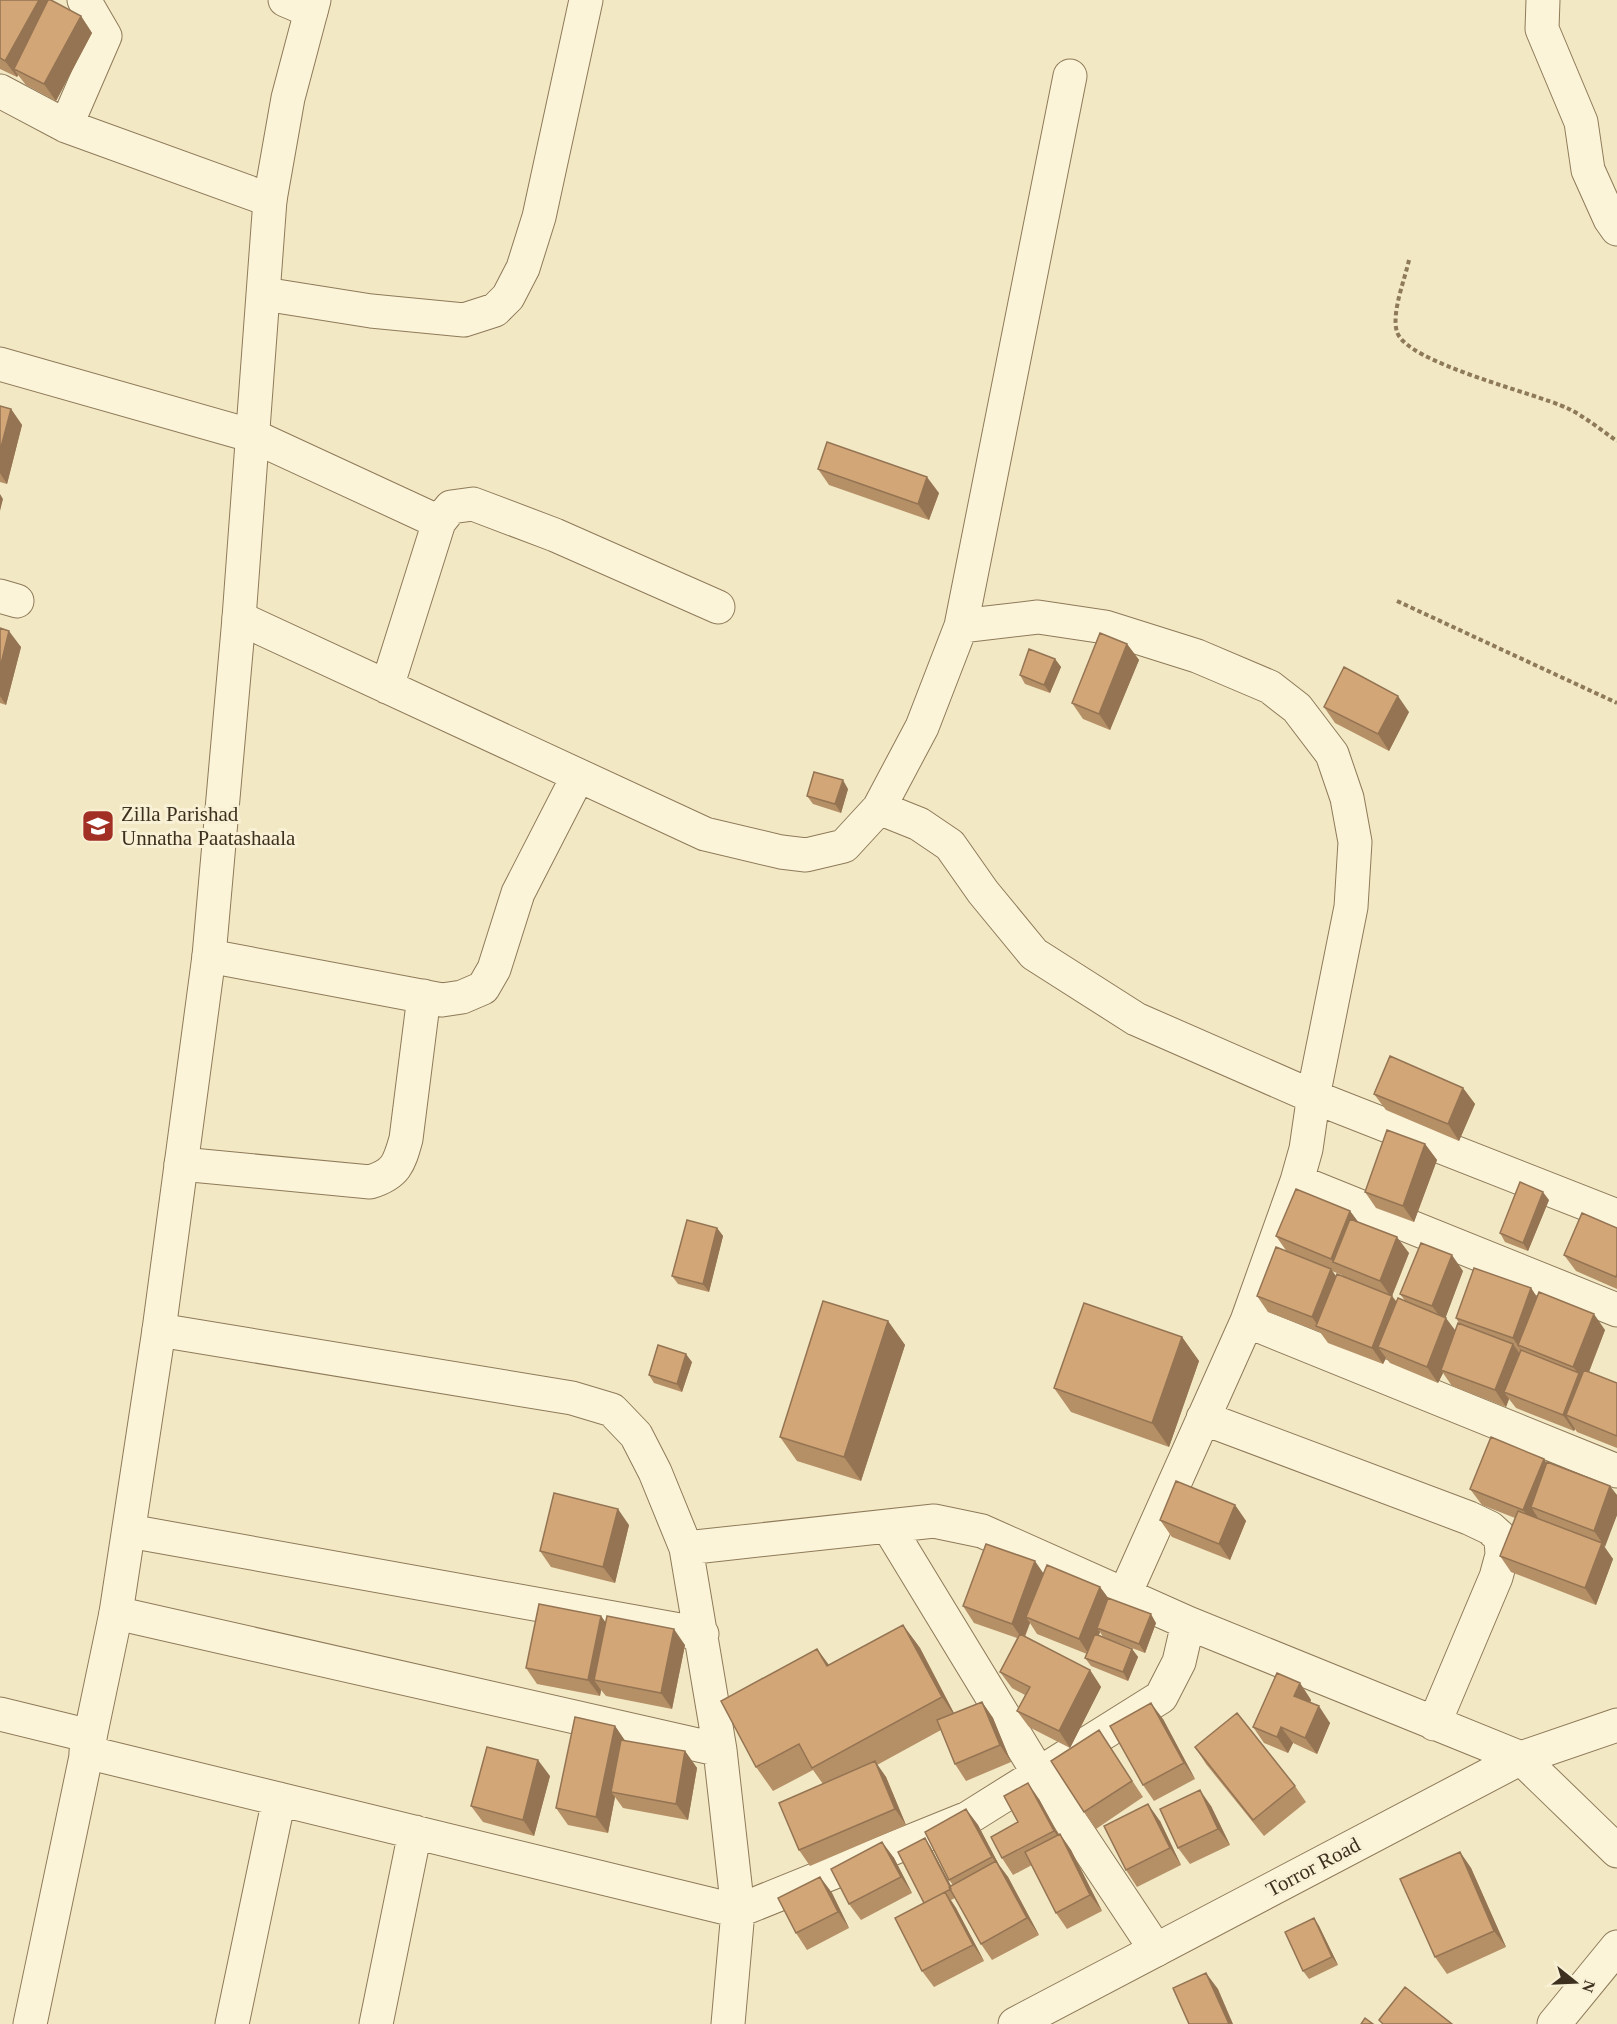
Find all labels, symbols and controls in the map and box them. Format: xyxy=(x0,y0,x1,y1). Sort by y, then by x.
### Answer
place label: Zilla Parishad Unnatha Paatashaala xyxy=(121,802,296,850)
school or university icon: Zilla Parishad Unnatha Paatashaala xyxy=(80,808,116,844)
street label: Torror Road xyxy=(1262,1832,1365,1902)
north arrow xyxy=(1545,1952,1605,2012)
text: N xyxy=(1579,1978,1599,1995)

